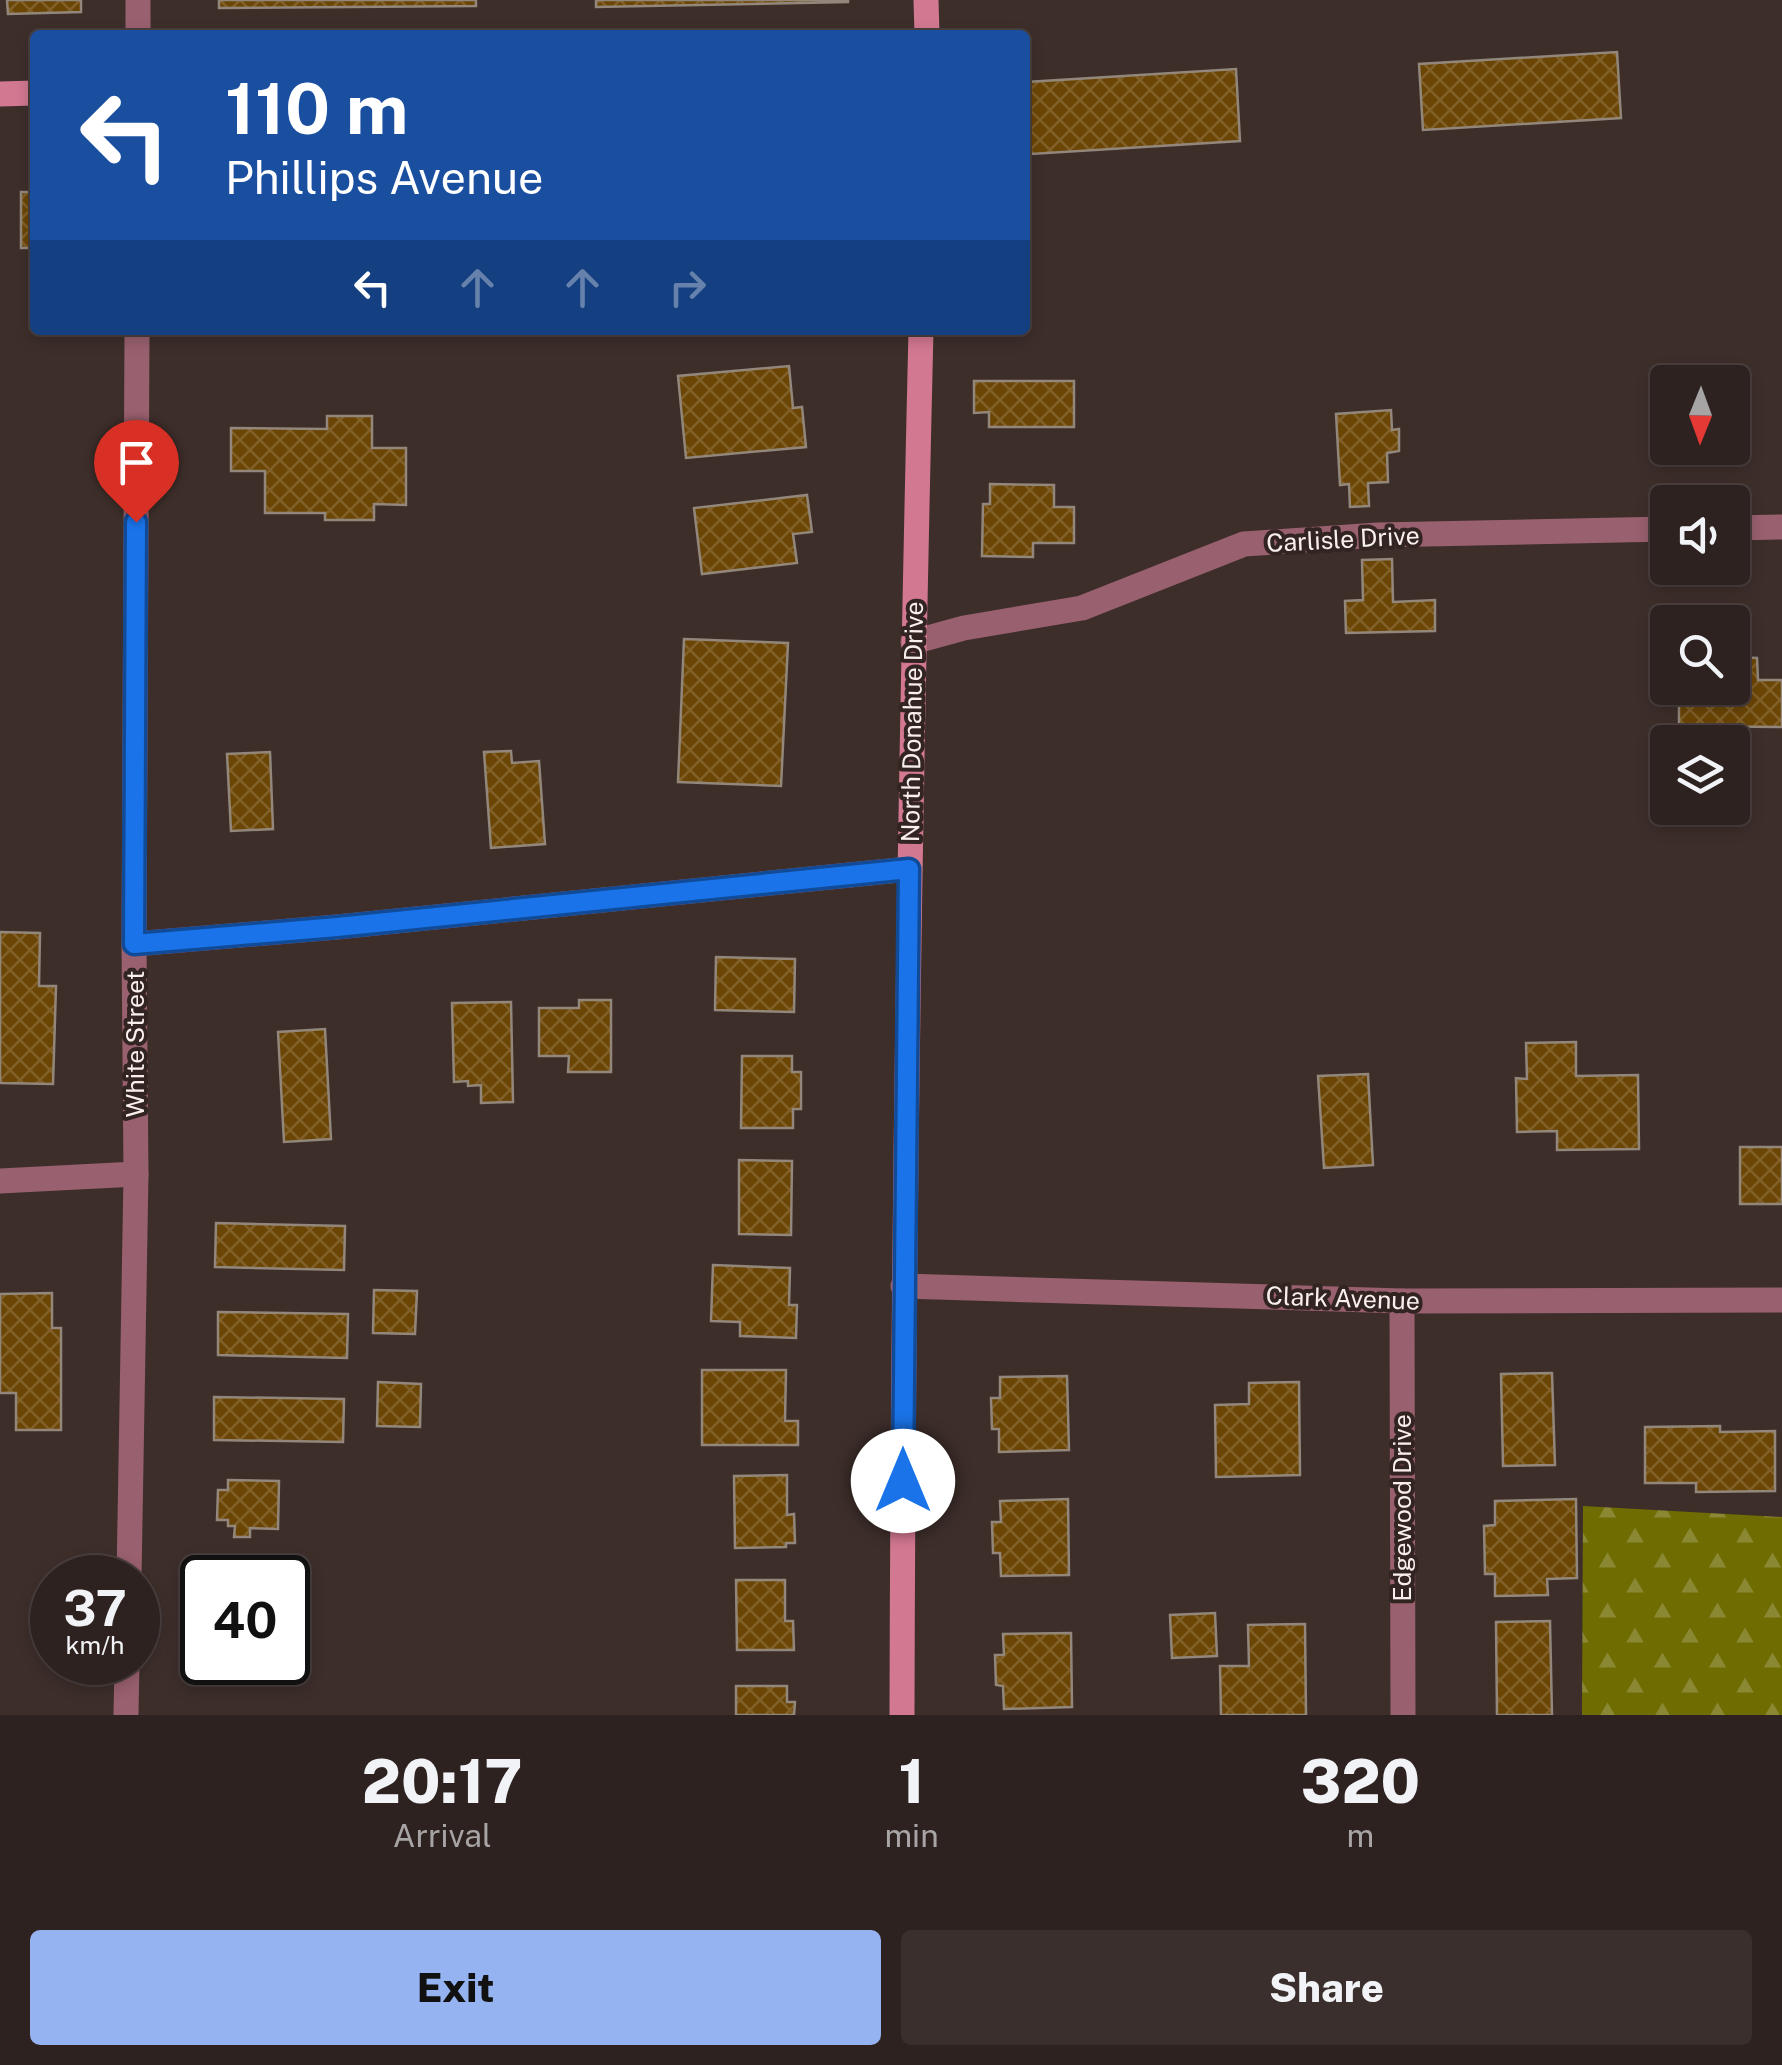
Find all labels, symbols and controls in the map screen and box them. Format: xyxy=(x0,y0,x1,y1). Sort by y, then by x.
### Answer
text: 110 m xyxy=(225,67,409,150)
icon: left xyxy=(60,70,190,200)
text: Phillips Avenue xyxy=(225,151,544,204)
icon: left xyxy=(345,260,400,315)
icon: ahead xyxy=(450,260,505,315)
icon: ahead xyxy=(555,260,610,315)
icon: right xyxy=(660,260,715,315)
north arrow xyxy=(1650,365,1750,465)
map controls xyxy=(1650,365,1750,825)
pin xyxy=(94,420,179,523)
icon: arrive xyxy=(109,435,164,490)
button: sound xyxy=(1650,485,1750,585)
street label: Carlisle Drive xyxy=(1265,520,1421,558)
street label: North Donahue Drive xyxy=(895,601,929,843)
button: search xyxy=(1650,605,1750,705)
button: layers xyxy=(1650,725,1750,825)
street label: White Street xyxy=(120,971,150,1117)
street label: Clark Avenue xyxy=(1265,1280,1421,1316)
street label: Edgewood Drive xyxy=(1387,1414,1417,1602)
position arrow xyxy=(851,1429,955,1533)
speed limit sign: 40 xyxy=(180,1555,310,1685)
text: 37 xyxy=(63,1578,127,1637)
text: km/h xyxy=(66,1630,124,1660)
text: 20:17 xyxy=(362,1746,523,1817)
text: 1 xyxy=(898,1746,925,1817)
text: 320 xyxy=(1301,1746,1420,1817)
text: Arrival xyxy=(393,1817,492,1854)
text: min xyxy=(884,1817,939,1854)
text: m xyxy=(1346,1817,1374,1854)
button: Exit xyxy=(30,1930,881,2045)
button: Share xyxy=(901,1930,1752,2045)

